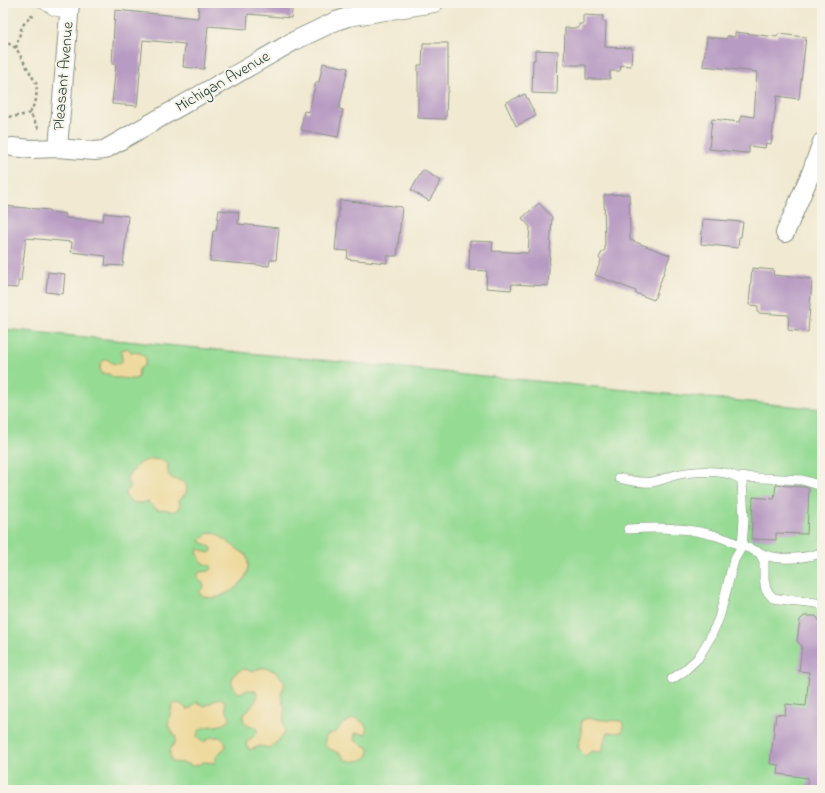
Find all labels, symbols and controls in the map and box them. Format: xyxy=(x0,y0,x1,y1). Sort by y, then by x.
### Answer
street label: Pleasant Avenue xyxy=(47,20,81,131)
street label: Michigan Avenue xyxy=(171,45,276,119)

